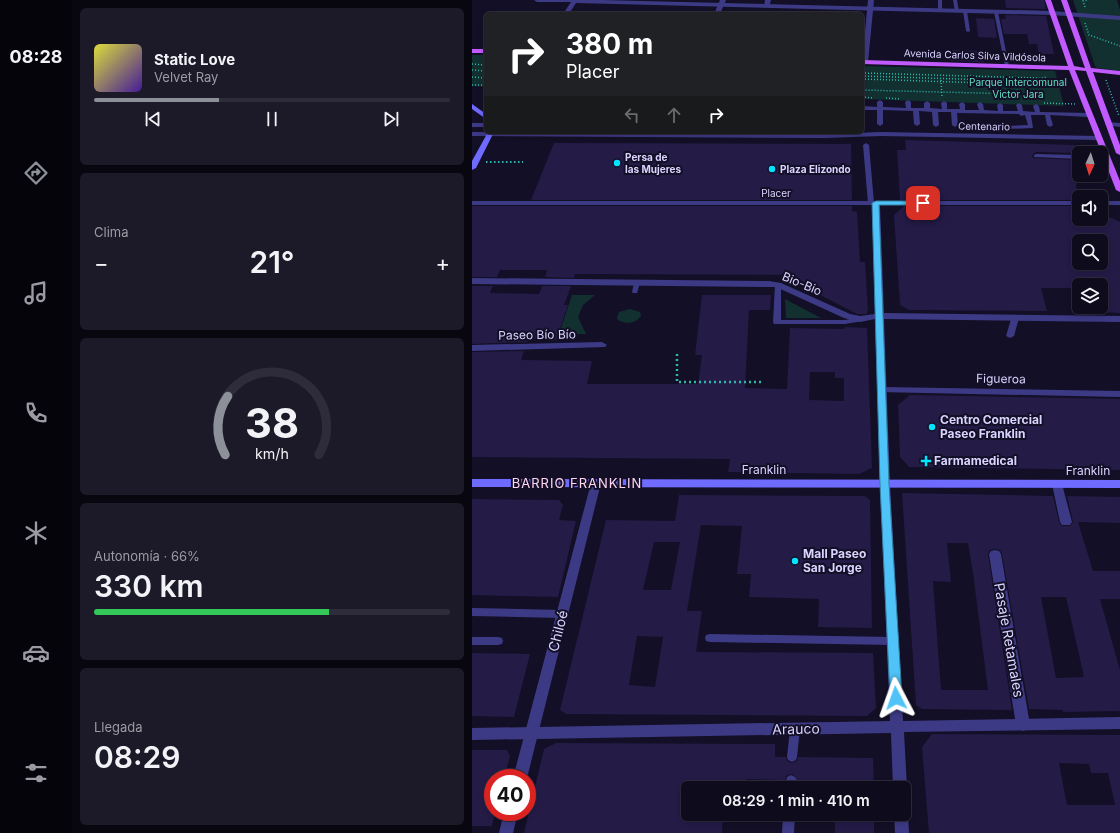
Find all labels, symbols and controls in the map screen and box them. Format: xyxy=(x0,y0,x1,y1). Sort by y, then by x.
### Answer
text: 380 m xyxy=(566,27,653,61)
icon: right xyxy=(500,28,552,80)
text: 08:28 xyxy=(10,46,62,67)
street label: Avenida Carlos Silva Vildósola xyxy=(904,47,1046,63)
text: Static Love xyxy=(154,50,235,69)
text: Placer xyxy=(566,61,620,82)
text: Velvet Ray xyxy=(154,69,218,85)
park label: Parque Intercomunal Victor Jara xyxy=(969,76,1067,100)
icon: left xyxy=(621,104,643,126)
icon: ahead xyxy=(663,104,685,126)
icon: right xyxy=(705,104,727,126)
icon: previous xyxy=(142,108,164,130)
icon: pause xyxy=(261,108,283,130)
icon: next xyxy=(380,108,402,130)
street label: Centenario xyxy=(958,120,1010,132)
north arrow xyxy=(1072,146,1108,182)
map controls xyxy=(1072,146,1108,314)
place label: Persa de las Mujeres xyxy=(625,151,681,175)
marker: Persa de las Mujeres xyxy=(612,158,622,168)
icon: directions xyxy=(22,159,50,187)
place label: Plaza Elizondo xyxy=(780,163,851,175)
marker: Plaza Elizondo xyxy=(767,164,777,174)
pin xyxy=(906,186,940,220)
street label: Placer xyxy=(761,187,791,199)
button: sound xyxy=(1072,190,1108,226)
icon: arrive xyxy=(912,192,934,214)
text: Clima xyxy=(94,224,128,240)
button: search xyxy=(1072,234,1108,270)
text: 21° xyxy=(249,244,295,280)
text: − xyxy=(94,250,109,276)
text: + xyxy=(435,250,450,276)
street label: Bio-Bio xyxy=(780,269,824,299)
button: layers xyxy=(1072,278,1108,314)
icon: music xyxy=(22,279,50,307)
street label: Paseo Bío Bío xyxy=(498,326,576,343)
street label: Figueroa xyxy=(976,371,1026,386)
text: 38 xyxy=(245,397,299,447)
icon: phone xyxy=(22,399,50,427)
place label: Centro Comercial Paseo Franklin xyxy=(940,412,1042,441)
marker: Centro Comercial Paseo Franklin xyxy=(927,422,937,432)
text: km/h xyxy=(255,444,289,461)
place label: Farmamedical xyxy=(934,453,1017,468)
marker: Farmamedical xyxy=(921,456,931,466)
street label: Franklin xyxy=(742,462,786,477)
street label: Franklin xyxy=(1066,463,1110,478)
district label: BARRIO FRANKLIN xyxy=(512,475,642,491)
icon: climate xyxy=(22,519,50,547)
place label: Mall Paseo San Jorge xyxy=(803,546,866,575)
text: Autonomía · 66% xyxy=(94,548,200,564)
marker: Mall Paseo San Jorge xyxy=(790,556,800,566)
text: 330 km xyxy=(94,568,204,604)
street label: Pasaje Retamales xyxy=(991,581,1028,699)
street label: Chiloé xyxy=(544,609,571,653)
icon: car xyxy=(22,639,50,667)
position arrow xyxy=(875,677,917,719)
text: Llegada xyxy=(94,719,143,735)
street label: Arauco xyxy=(772,720,820,737)
text: 08:29 xyxy=(94,739,180,775)
icon: filters xyxy=(22,759,50,787)
speed limit sign: 40 xyxy=(484,769,536,821)
text: 08:29 · 1 min · 410 m xyxy=(722,791,870,810)

